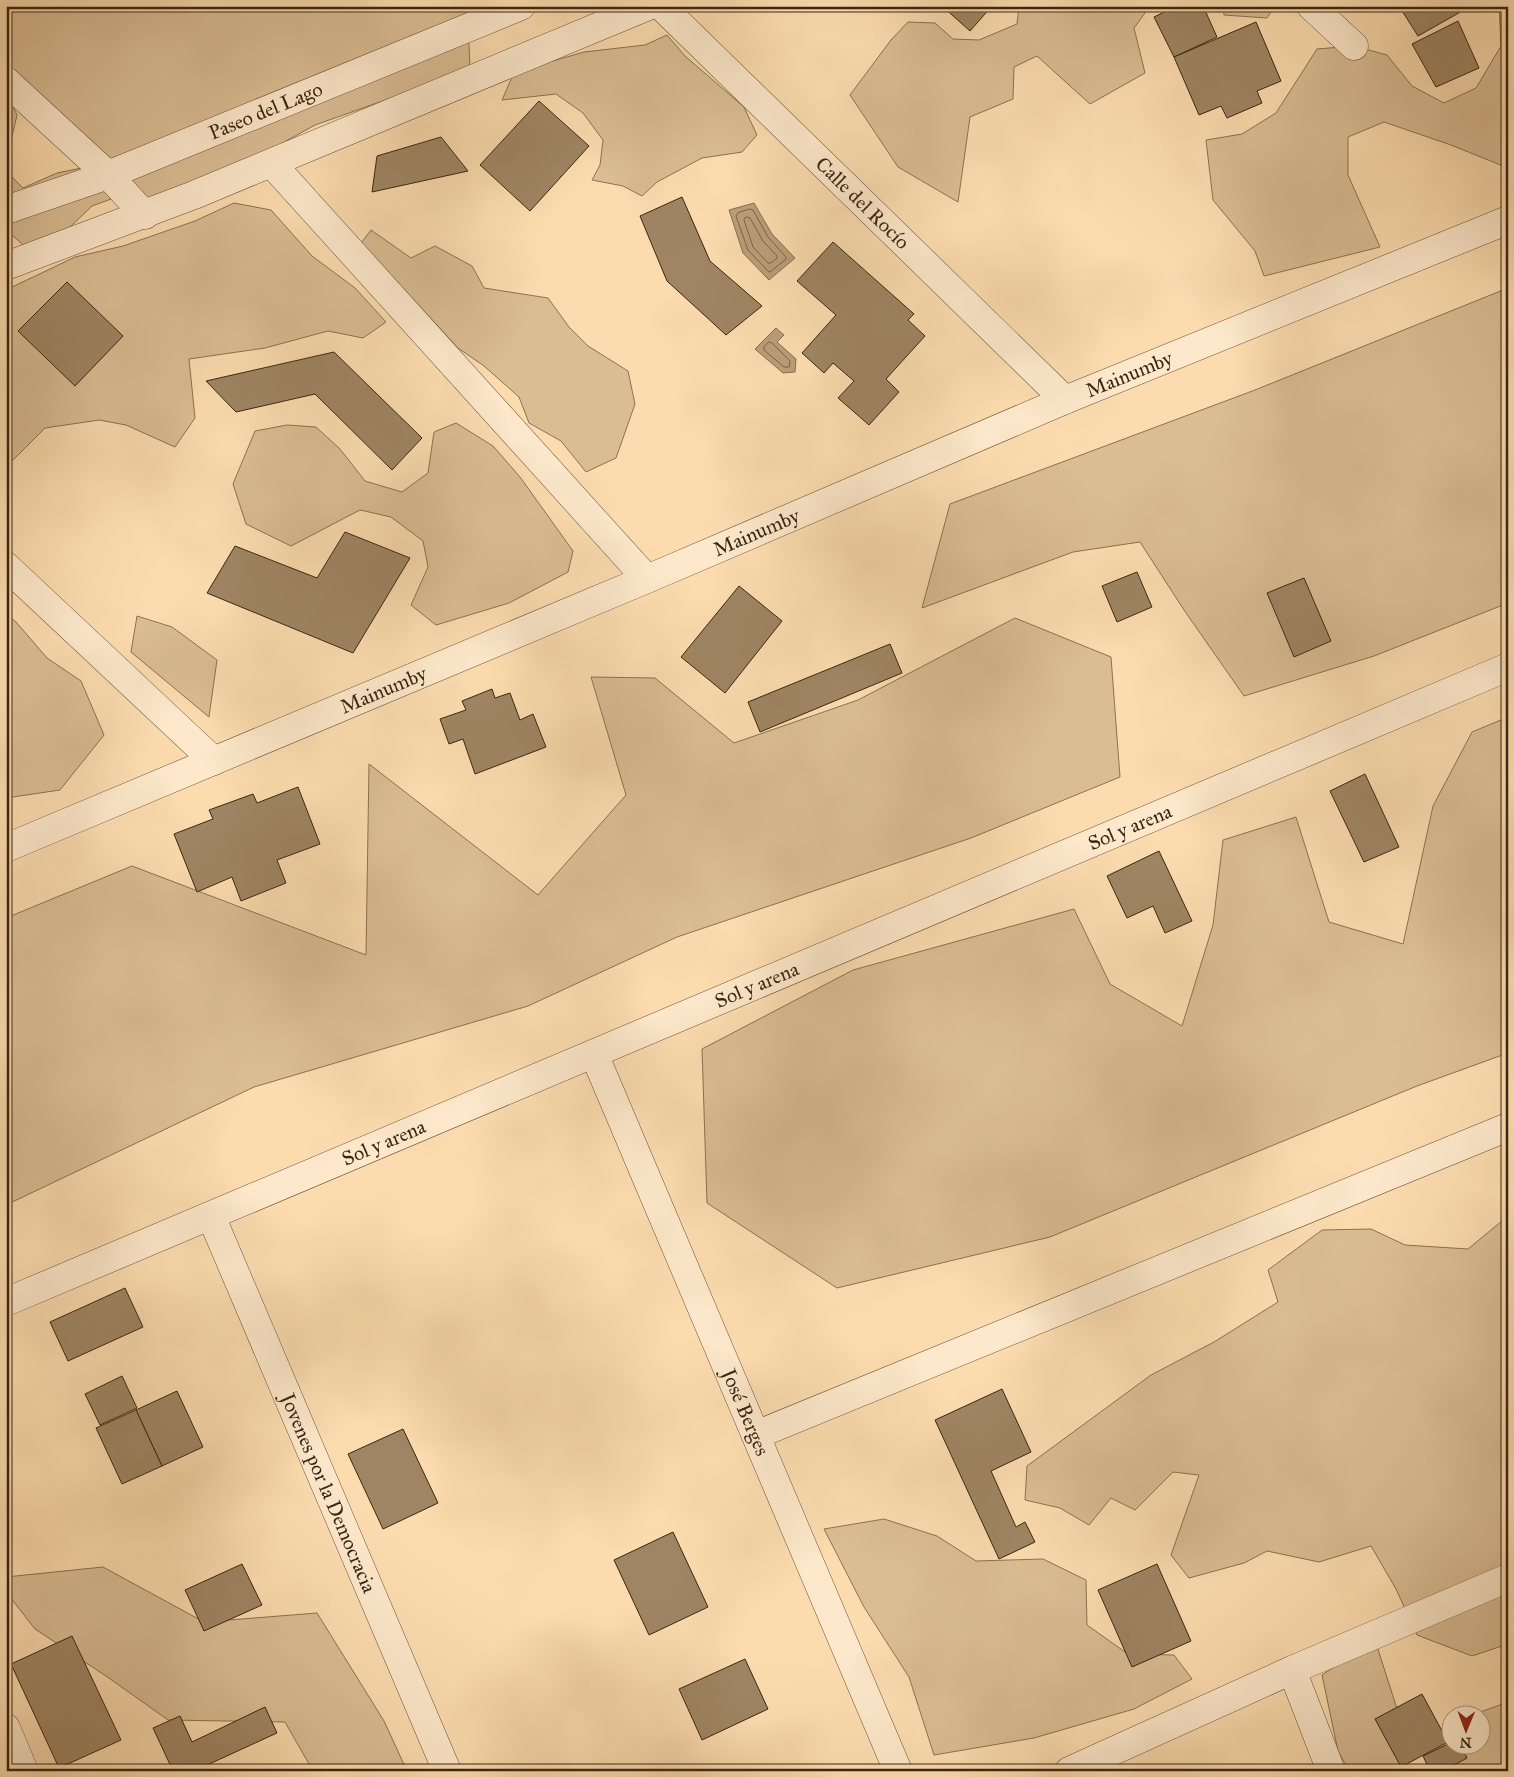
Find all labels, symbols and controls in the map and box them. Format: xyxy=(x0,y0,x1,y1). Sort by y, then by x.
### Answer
street label: Paseo del Lago xyxy=(205,77,326,145)
street label: Calle del Rocío xyxy=(811,152,915,254)
street label: Mainumby xyxy=(1082,345,1177,402)
street label: Mainumby xyxy=(709,503,804,561)
street label: Mainumby xyxy=(336,661,431,719)
street label: Sol y arena xyxy=(1084,798,1176,855)
street label: Sol y arena xyxy=(711,956,803,1013)
street label: Sol y arena xyxy=(338,1114,430,1171)
street label: José Berges xyxy=(715,1363,775,1459)
street label: Jovenes por la Democracia xyxy=(274,1388,382,1597)
north arrow xyxy=(1442,1704,1492,1754)
text: N xyxy=(1460,1734,1472,1751)

